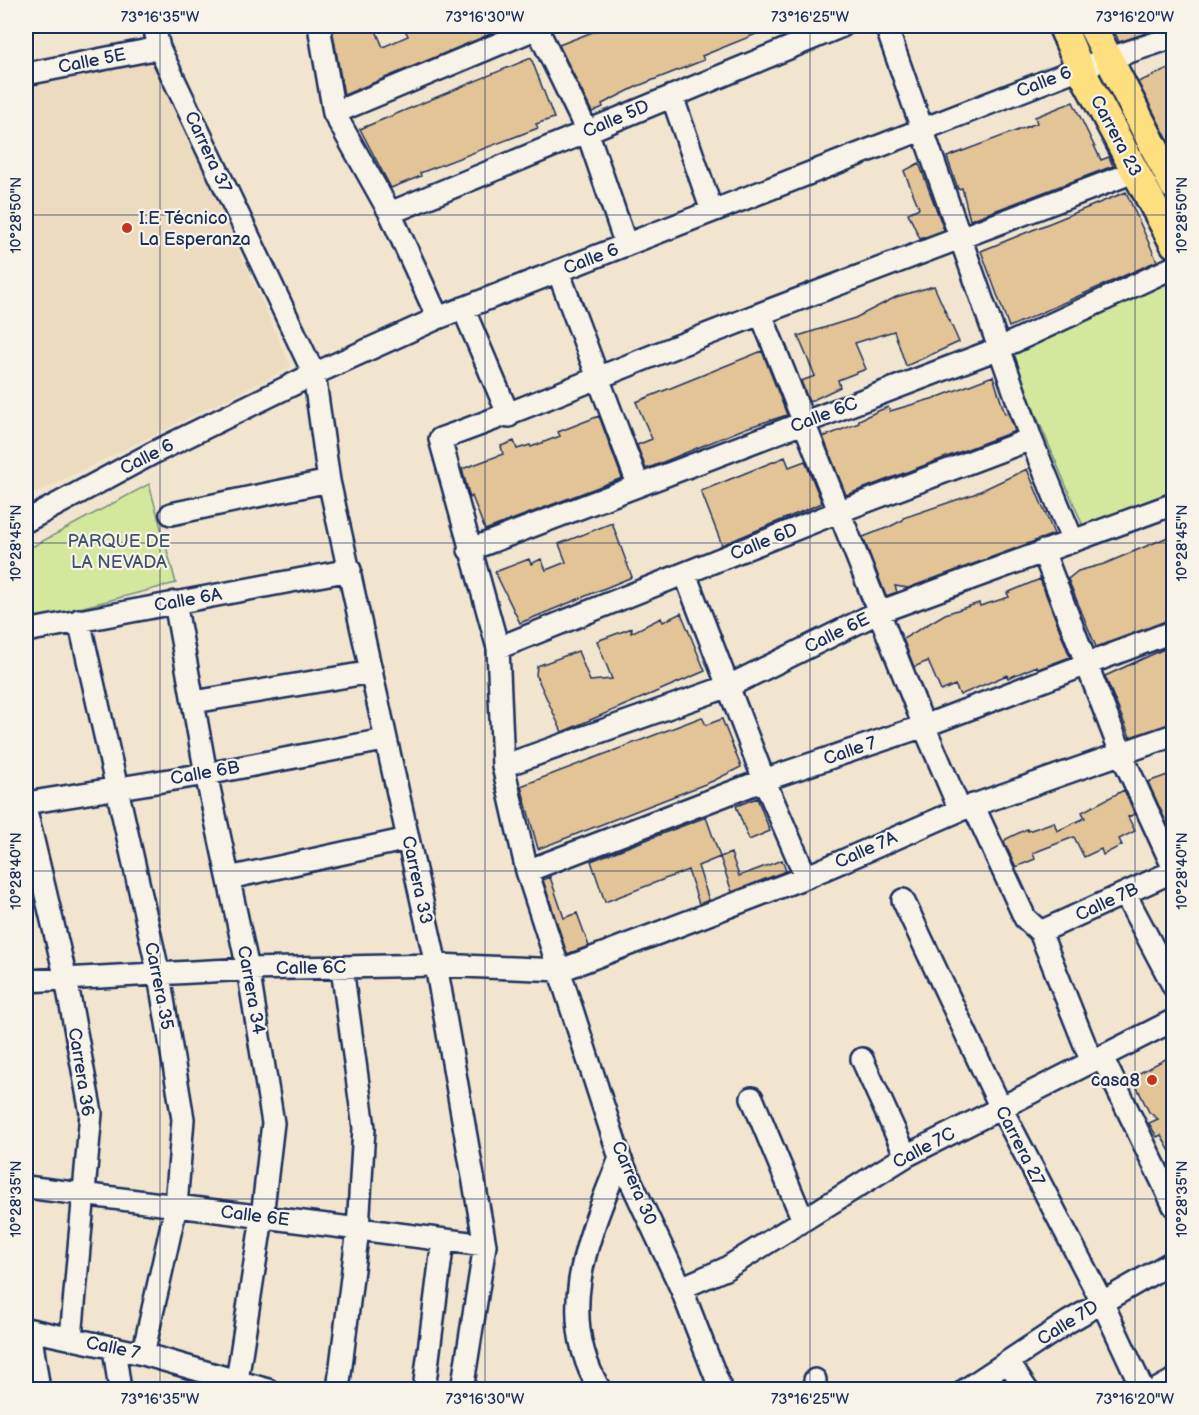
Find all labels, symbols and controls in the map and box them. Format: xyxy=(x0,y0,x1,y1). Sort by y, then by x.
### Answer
text: 73°16'35"W xyxy=(121,8,200,27)
text: 73°16'30"W xyxy=(446,8,525,27)
text: 73°16'25"W xyxy=(771,8,849,27)
text: 73°16'20"W xyxy=(1096,8,1175,27)
street label: Calle 5E xyxy=(56,44,128,78)
street label: Calle 6 xyxy=(1013,62,1075,102)
street label: Carrera 23 xyxy=(1086,92,1146,180)
street label: Calle 5D xyxy=(580,96,652,142)
street label: Carrera 37 xyxy=(180,108,236,196)
text: 10°28'50"N xyxy=(7,177,26,253)
text: 10°28'50"N xyxy=(1173,177,1192,253)
place label: I.E Técnico La Esperanza xyxy=(139,208,251,250)
marker: I.E Técnico La Esperanza xyxy=(120,221,134,235)
street label: Calle 6 xyxy=(560,239,622,279)
street label: Calle 6C xyxy=(787,393,861,437)
street label: Calle 6 xyxy=(117,435,177,479)
text: 10°28'45"N xyxy=(7,504,26,582)
text: 10°28'45"N xyxy=(1173,504,1192,582)
street label: Calle 6D xyxy=(727,519,801,565)
park label: PARQUE DE LA NEVADA xyxy=(68,531,171,573)
street label: Calle 6A xyxy=(152,584,224,616)
street label: Calle 6E xyxy=(801,608,873,658)
street label: Calle 7 xyxy=(821,732,879,770)
street label: Calle 6B xyxy=(169,757,241,789)
street label: Calle 7A xyxy=(832,827,900,873)
text: 10°28'40"N xyxy=(7,832,26,910)
text: 10°28'40"N xyxy=(1173,832,1192,910)
street label: Carrera 33 xyxy=(397,834,437,926)
street label: Calle 7B xyxy=(1072,878,1142,926)
street label: Carrera 35 xyxy=(140,940,178,1032)
street label: Carrera 34 xyxy=(233,944,269,1036)
street label: Calle 6C xyxy=(276,957,346,979)
street label: Carrera 36 xyxy=(64,1026,98,1118)
place label: casa8 xyxy=(1091,1070,1140,1091)
marker: casa8 xyxy=(1145,1073,1159,1087)
street label: Carrera 27 xyxy=(991,1102,1049,1190)
street label: Calle 7C xyxy=(889,1123,959,1173)
street label: Carrera 30 xyxy=(607,1138,661,1228)
text: 10°28'35"N xyxy=(7,1160,26,1238)
text: 10°28'35"N xyxy=(1173,1160,1192,1238)
street label: Calle 6E xyxy=(219,1201,291,1231)
street label: Calle 7D xyxy=(1034,1296,1102,1350)
street label: Calle 7 xyxy=(84,1332,142,1364)
text: 73°16'35"W xyxy=(121,1390,200,1409)
text: 73°16'30"W xyxy=(446,1390,525,1409)
text: 73°16'25"W xyxy=(771,1390,849,1409)
text: 73°16'20"W xyxy=(1096,1390,1175,1409)

